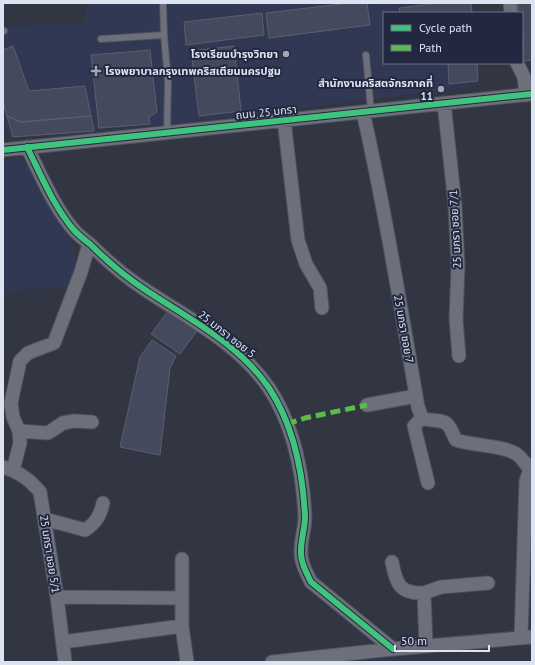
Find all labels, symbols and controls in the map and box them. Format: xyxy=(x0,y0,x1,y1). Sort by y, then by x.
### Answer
legend xyxy=(383,12,523,64)
text: Cycle path xyxy=(419,20,472,35)
text: Path xyxy=(419,40,442,55)
place label: โรงเรียนบำรุงวิทยา xyxy=(191,47,278,61)
marker: โรงเรียนบำรุงวิทยา xyxy=(281,49,291,59)
place label: โรงพยาบาลกรุงเทพคริสเตียนนครปฐม xyxy=(105,64,281,78)
marker: โรงพยาบาลกรุงเทพคริสเตียนนครปฐม xyxy=(90,65,102,77)
place label: สำนักงานคริสตจักรภาคที่ 11 xyxy=(318,75,433,103)
marker: สำนักงานคริสตจักรภาคที่ 11 xyxy=(436,84,446,94)
street label: ถนน 25 มกรา xyxy=(235,102,297,122)
street label: 25 มกรา ซอย 7/1 xyxy=(446,189,464,269)
street label: 25 มกรา ซอย 7 xyxy=(391,294,417,364)
street label: 25 มกรา ซอย 5 xyxy=(196,307,258,361)
street label: 25 มกรา ซอย 5/1 xyxy=(37,514,63,594)
scale bar xyxy=(395,627,489,653)
text: 50 m xyxy=(401,633,427,648)

